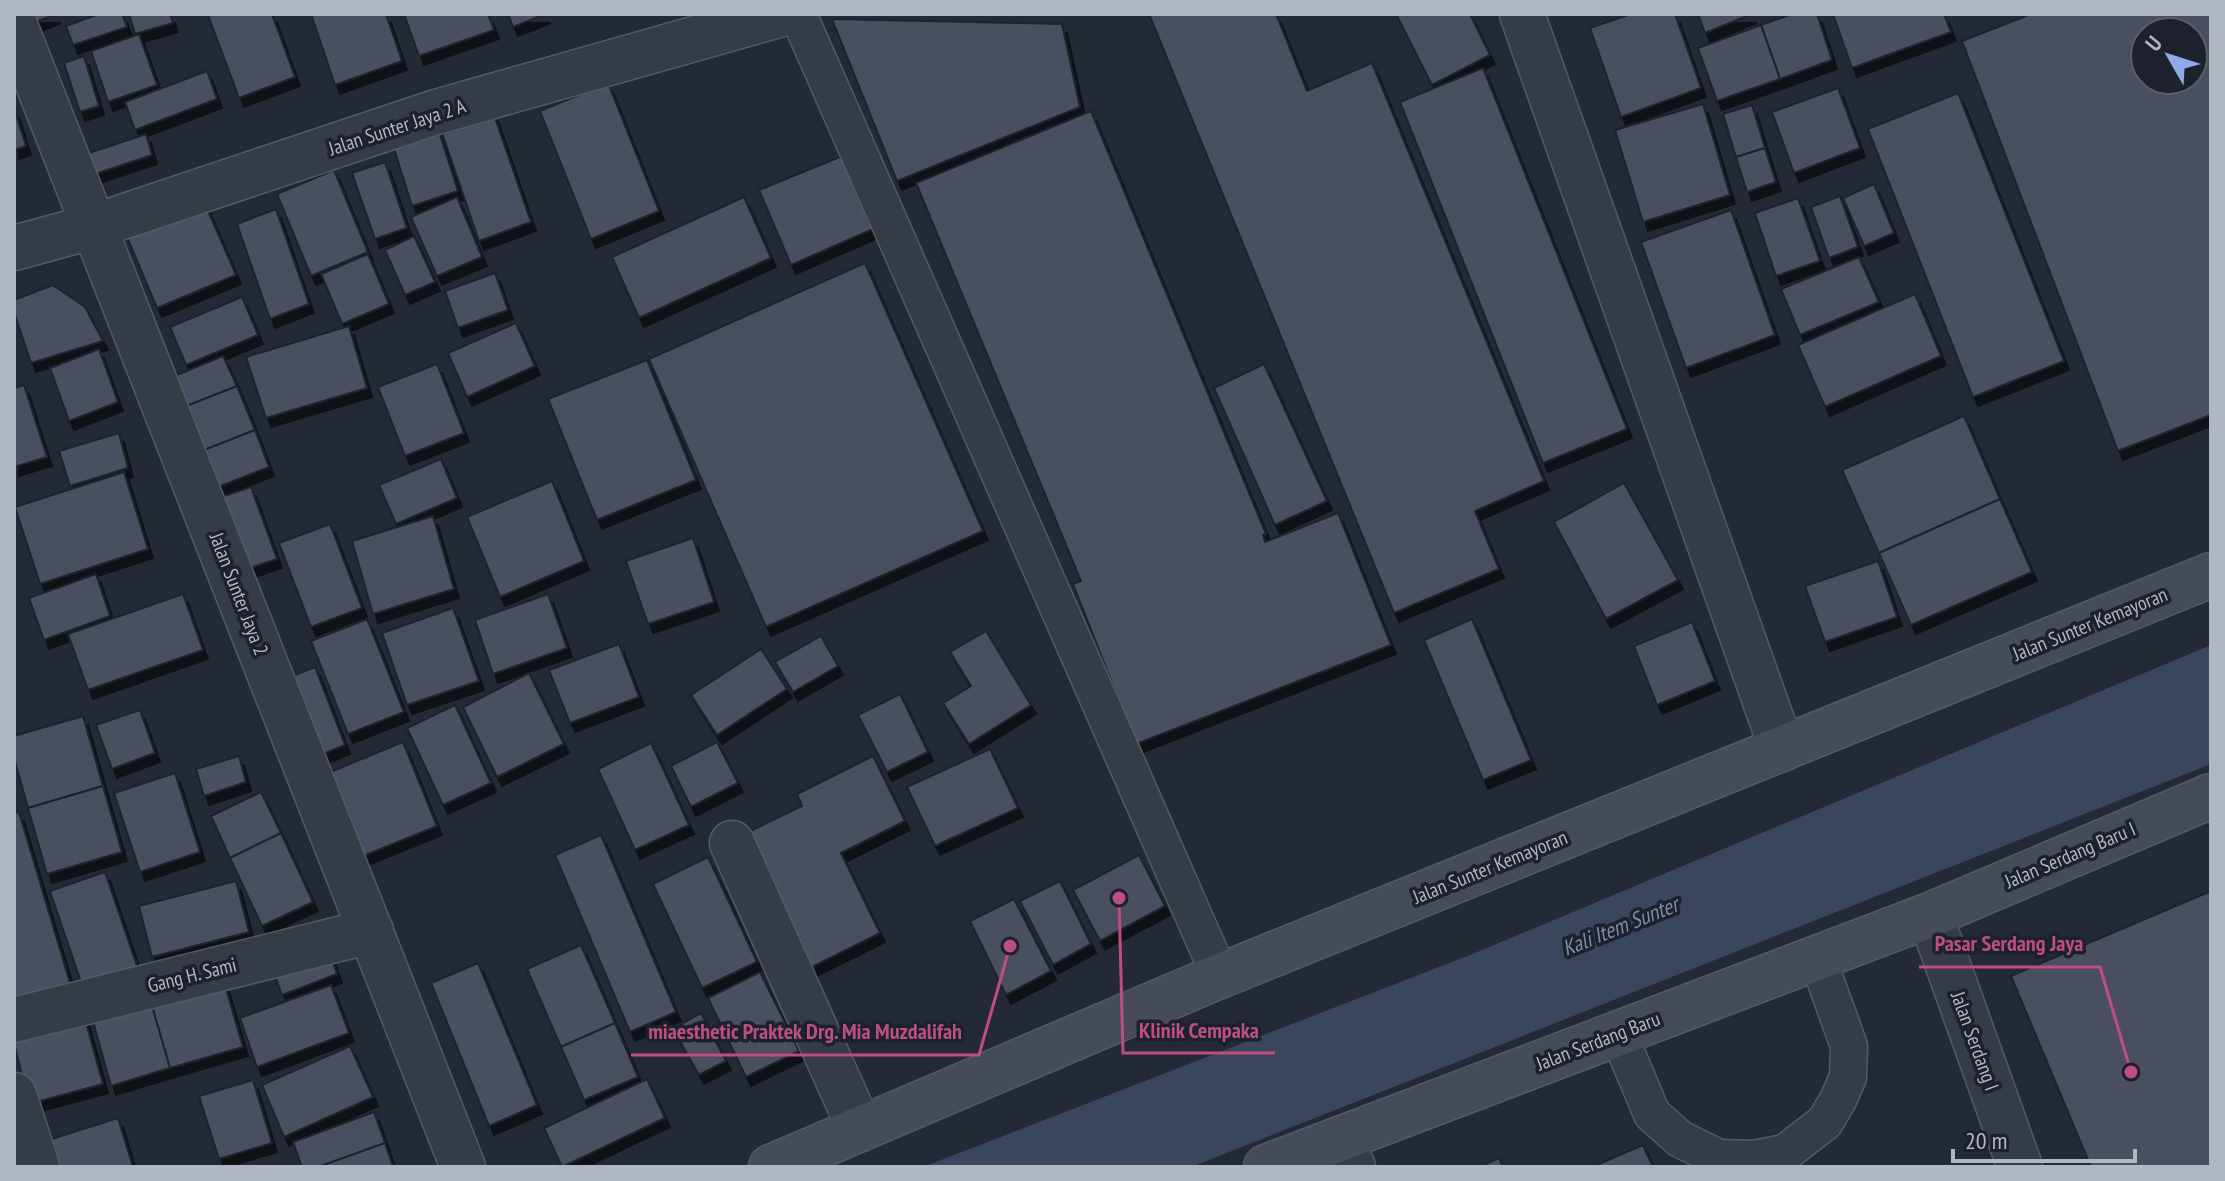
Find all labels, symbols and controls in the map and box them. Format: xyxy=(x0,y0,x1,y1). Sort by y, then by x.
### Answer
north arrow xyxy=(2129,16,2209,96)
text: U xyxy=(2139,30,2168,57)
street label: Jalan Sunter Jaya 2 A xyxy=(324,92,469,162)
street label: Jalan Sunter Jaya 2 xyxy=(203,528,274,659)
street label: Jalan Sunter Kemayoran xyxy=(2008,581,2171,667)
street label: Jalan Serdang Baru I xyxy=(2000,816,2139,895)
street label: Jalan Sunter Kemayoran xyxy=(1408,824,1571,910)
water label: Kali Item Sunter xyxy=(1558,889,1685,962)
callout: Pasar Serdang Jaya xyxy=(1919,921,2100,967)
text: Pasar Serdang Jaya xyxy=(1935,929,2083,957)
street label: Gang H. Sami xyxy=(145,951,239,999)
street label: Jalan Serdang I xyxy=(1945,987,2005,1094)
street label: Jalan Serdang Baru xyxy=(1531,1005,1664,1077)
callout: Klinik Cempaka xyxy=(1123,1007,1275,1053)
callout: miaesthetic Praktek Drg. Mia Muzdalifah xyxy=(631,1009,979,1055)
text: Klinik Cempaka xyxy=(1139,1016,1259,1044)
text: miaesthetic Praktek Drg. Mia Muzdalifah xyxy=(648,1017,962,1045)
scale bar xyxy=(1953,1113,2135,1163)
text: 20 m xyxy=(1965,1125,2007,1156)

